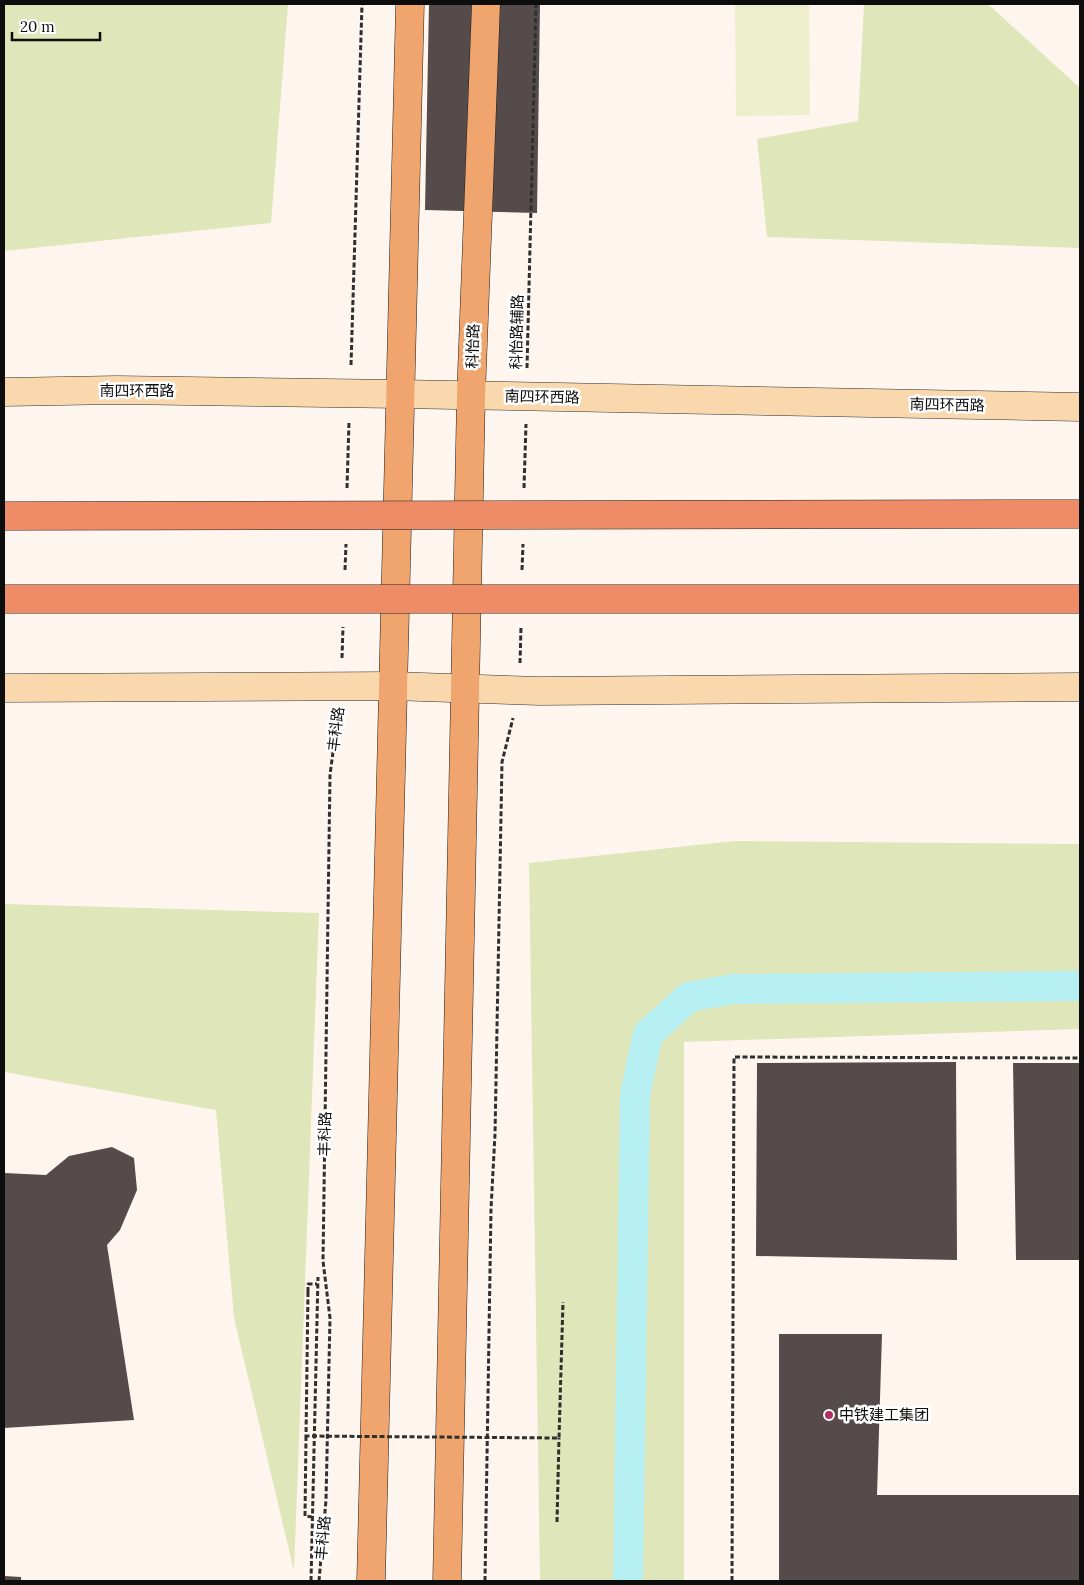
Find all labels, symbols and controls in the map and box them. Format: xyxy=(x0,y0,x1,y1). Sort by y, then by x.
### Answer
scale bar xyxy=(12,10,100,42)
text: 20 m xyxy=(20,17,55,36)
street label: 科怡路辅路 xyxy=(506,294,527,370)
street label: 科怡路 xyxy=(462,323,483,369)
street label: 南四环西路 xyxy=(99,381,175,400)
street label: 南四环西路 xyxy=(504,386,580,407)
street label: 南四环西路 xyxy=(909,394,985,415)
street label: 丰科路 xyxy=(323,705,348,752)
street label: 丰科路 xyxy=(315,1111,334,1157)
place label: 中铁建工集团 xyxy=(839,1405,929,1424)
marker: 中铁建工集团 xyxy=(823,1409,835,1421)
street label: 丰科路 xyxy=(311,1515,334,1561)

